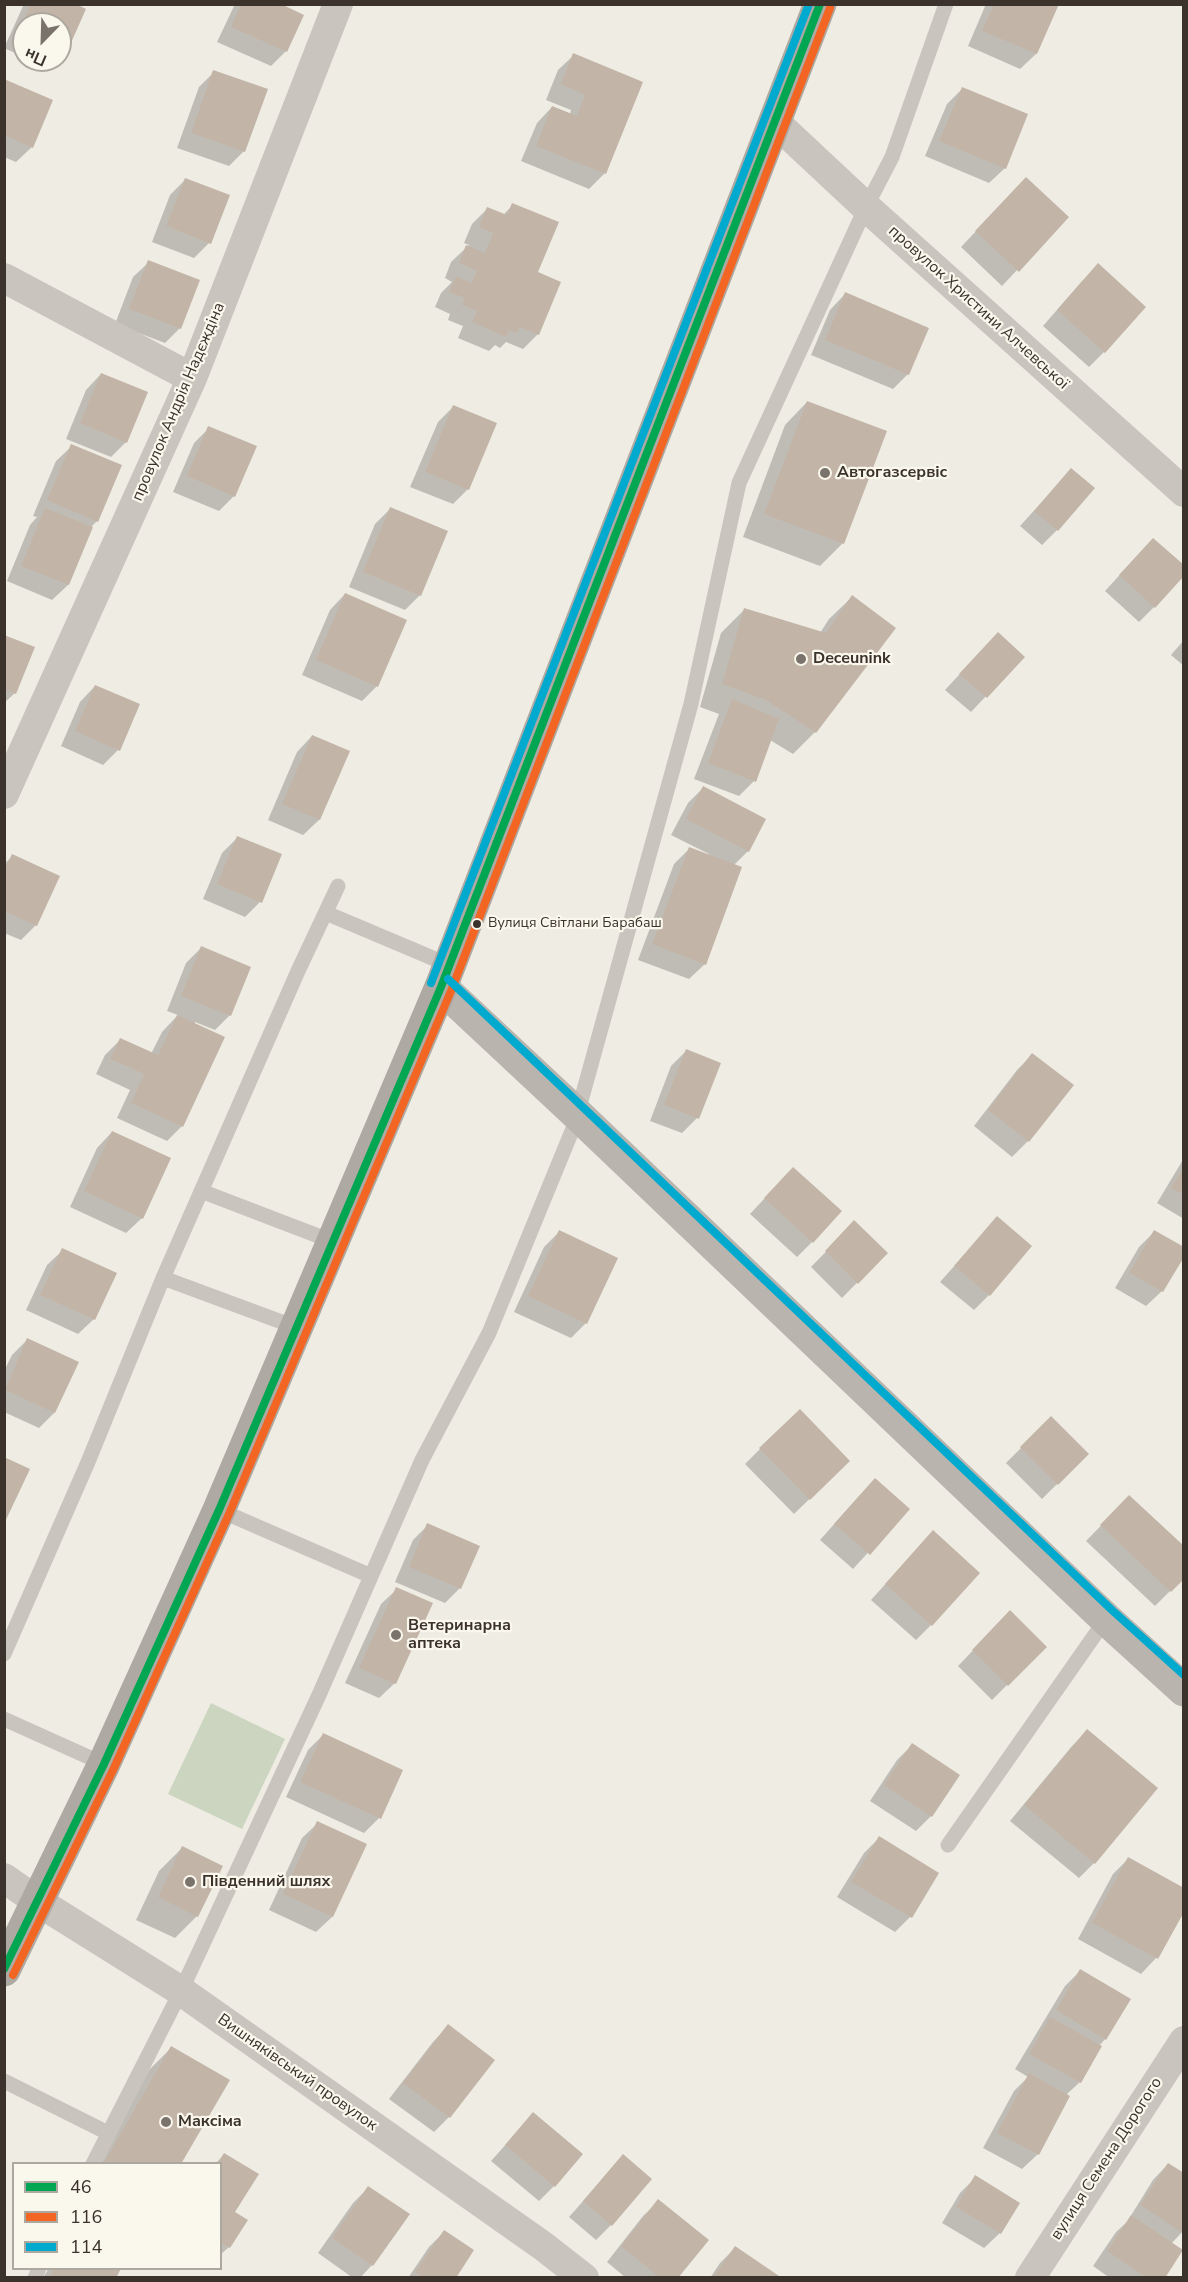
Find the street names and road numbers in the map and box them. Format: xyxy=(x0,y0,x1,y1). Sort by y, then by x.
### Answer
street label: провулок Христини Алчевської xyxy=(884,222,1072,394)
street label: провулок Андрія Надєждіна xyxy=(128,300,230,504)
street label: Вишняківський провулок xyxy=(213,2010,381,2136)
street label: вулиця Семена Дорогого xyxy=(1047,2074,1167,2244)

